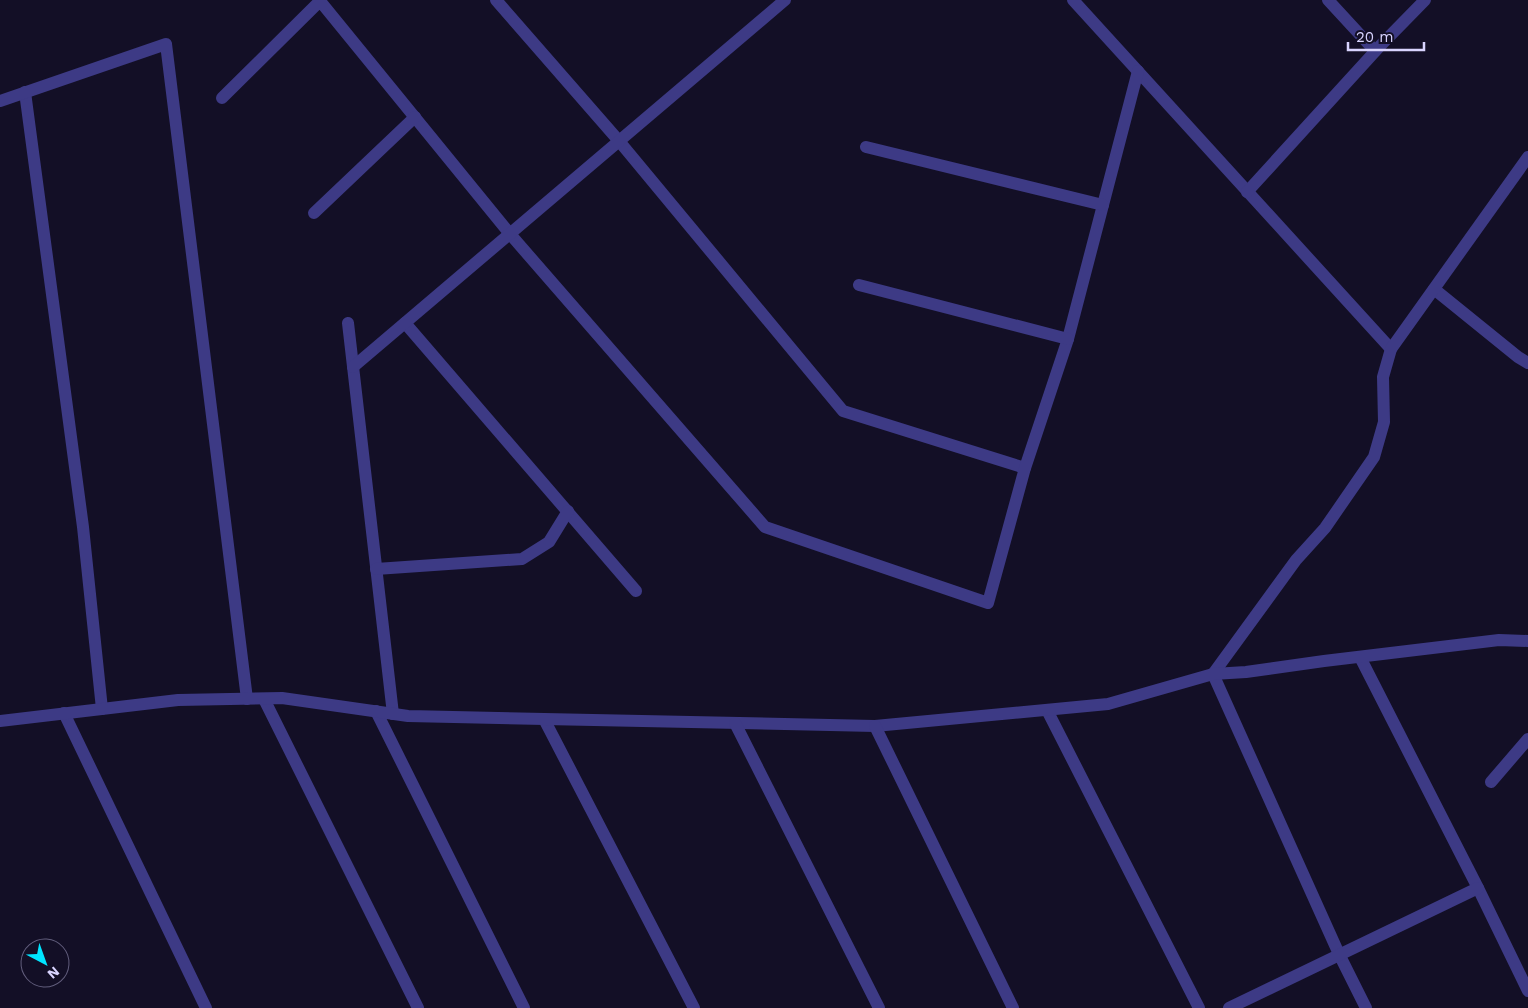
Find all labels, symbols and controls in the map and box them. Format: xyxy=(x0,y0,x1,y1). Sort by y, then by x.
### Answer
scale bar xyxy=(1348,20,1424,52)
text: 20 m xyxy=(1356,28,1394,46)
north arrow xyxy=(20,938,70,988)
text: N xyxy=(44,963,63,982)

